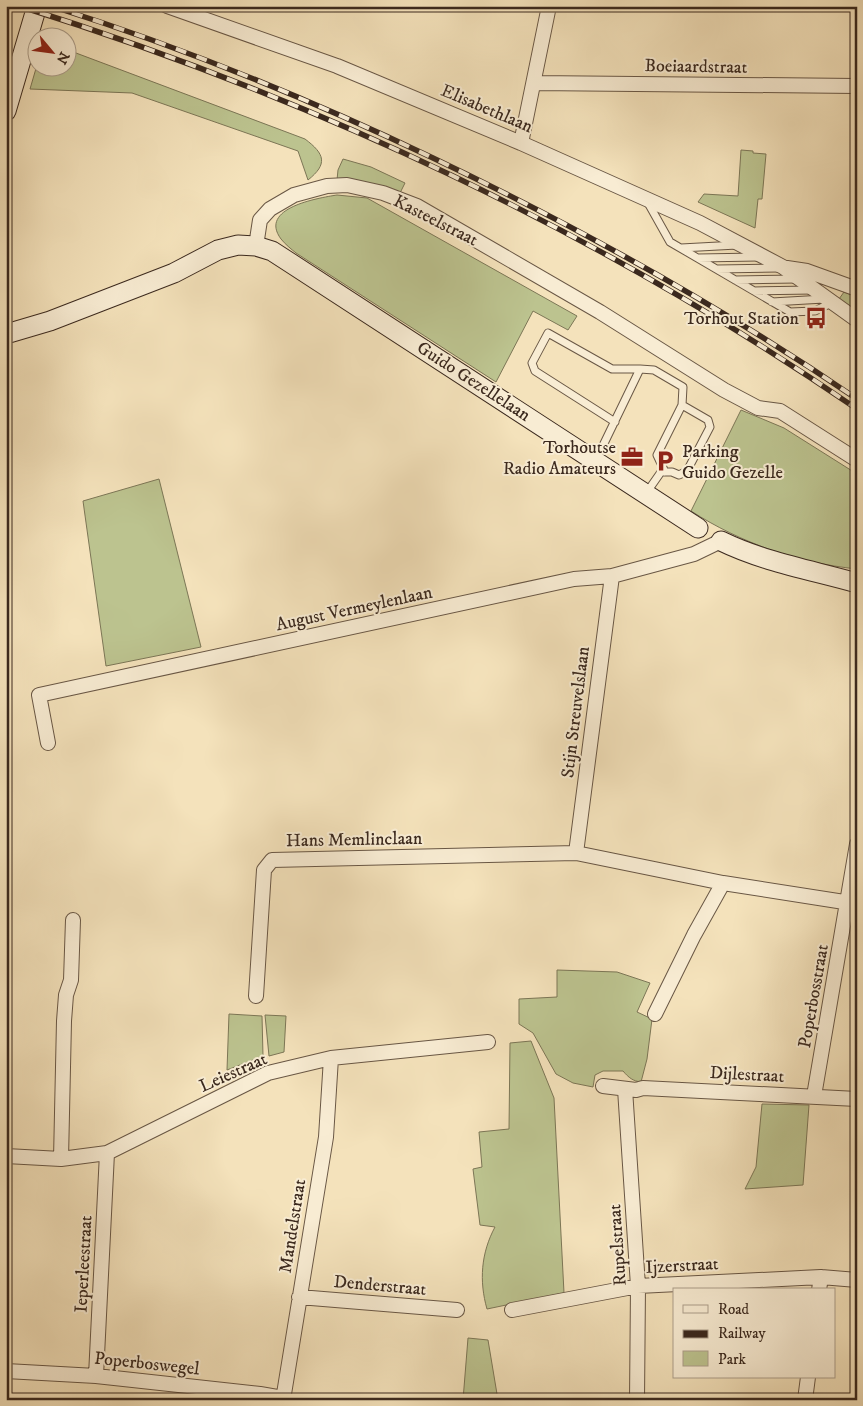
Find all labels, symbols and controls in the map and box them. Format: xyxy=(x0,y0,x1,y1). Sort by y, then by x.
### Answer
north arrow xyxy=(28,28,78,78)
text: N xyxy=(52,48,73,68)
street label: Boeiaardstraat xyxy=(644,55,748,79)
street label: Elisabethlaan xyxy=(437,80,536,138)
street label: Kasteelstraat xyxy=(390,190,482,252)
bus stop icon: Torhout Station xyxy=(803,305,829,331)
place label: Torhout Station xyxy=(684,308,800,330)
street label: Guido Gezellelaan xyxy=(412,337,535,427)
place label: Torhoutse Radio Amateurs xyxy=(503,437,616,480)
place label: Parking Guido Gezelle xyxy=(682,441,783,484)
office icon: Torhoutse Radio Amateurs xyxy=(619,444,645,470)
parking icon: Parking Guido Gezelle xyxy=(652,448,678,474)
street label: August Vermeylenlaan xyxy=(274,582,435,636)
street label: Stijn Streuvelslaan xyxy=(557,645,595,779)
street label: Hans Memlinclaan xyxy=(286,828,423,852)
street label: Poperbosstraat xyxy=(794,942,834,1050)
street label: Leiestraat xyxy=(196,1048,271,1098)
street label: Dijlestraat xyxy=(709,1062,785,1088)
street label: Mandelstraat xyxy=(275,1177,311,1275)
street label: Rupelstraat xyxy=(604,1203,632,1287)
street label: Ieperleestraat xyxy=(70,1215,98,1313)
street label: Ijzerstraat xyxy=(645,1253,719,1279)
street label: Denderstraat xyxy=(333,1271,427,1301)
legend xyxy=(673,1288,836,1378)
text: Road xyxy=(718,1300,750,1319)
text: Railway xyxy=(718,1324,766,1343)
street label: Poperboswegel xyxy=(93,1348,201,1381)
text: Park xyxy=(718,1350,747,1369)

